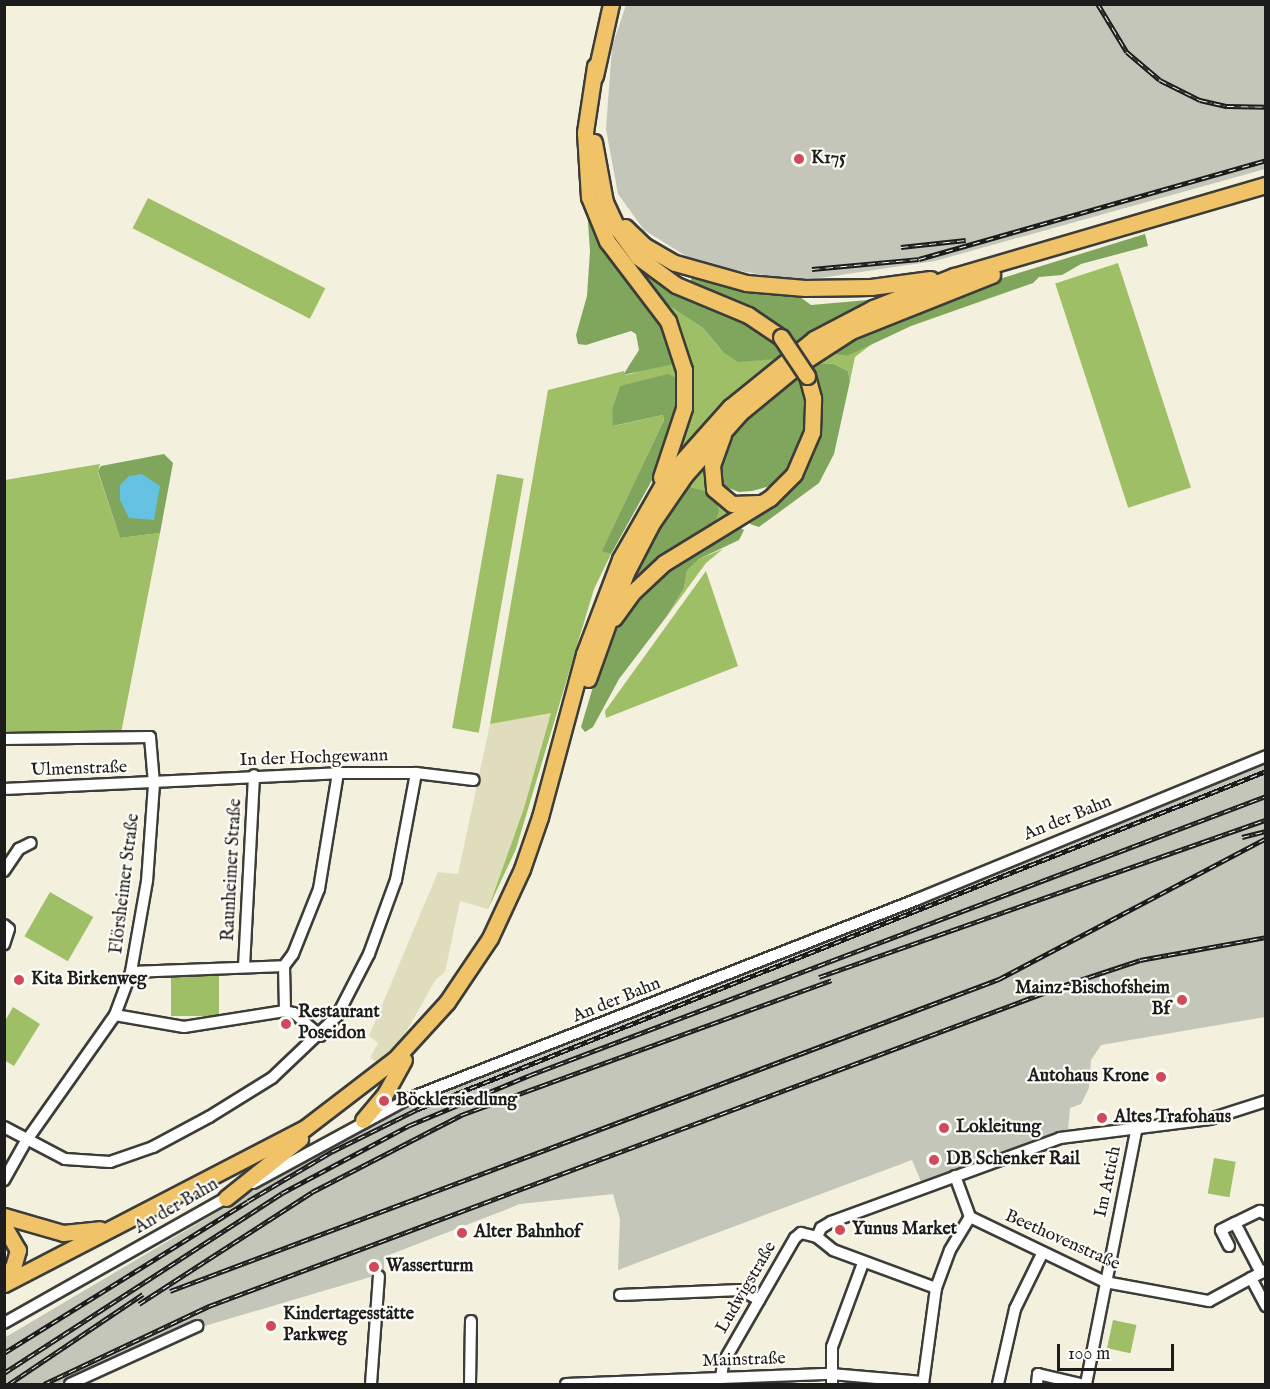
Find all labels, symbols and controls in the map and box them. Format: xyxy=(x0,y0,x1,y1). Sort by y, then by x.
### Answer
place label: K175 xyxy=(811,148,846,170)
marker: K175 xyxy=(792,152,806,166)
street label: In der Hochgewann xyxy=(239,746,389,772)
street label: Ulmenstraße xyxy=(30,758,128,782)
street label: An der Bahn xyxy=(1021,792,1115,846)
street label: Raunheimer Straße xyxy=(218,798,248,942)
street label: Flörsheimer Straße xyxy=(107,812,145,956)
place label: Kita Birkenweg xyxy=(31,969,147,991)
marker: Kita Birkenweg xyxy=(12,973,26,987)
street label: An der Bahn xyxy=(570,974,664,1028)
place label: Mainz-Bischofsheim Bf xyxy=(1015,979,1170,1022)
marker: Mainz-Bischofsheim Bf xyxy=(1175,993,1189,1007)
place label: Restaurant Poseidon xyxy=(298,1003,380,1046)
marker: Restaurant Poseidon xyxy=(279,1017,293,1031)
place label: Autohaus Krone xyxy=(1028,1066,1149,1088)
marker: Autohaus Krone xyxy=(1154,1070,1168,1084)
place label: Böcklersiedlung xyxy=(396,1090,517,1112)
marker: Böcklersiedlung xyxy=(377,1094,391,1108)
place label: Altes Trafohaus xyxy=(1114,1107,1231,1129)
marker: Altes Trafohaus xyxy=(1095,1111,1109,1125)
place label: Lokleitung xyxy=(956,1117,1041,1139)
marker: Lokleitung xyxy=(937,1121,951,1135)
street label: Im Attich xyxy=(1091,1144,1127,1220)
place label: DB Schenker Rail xyxy=(946,1149,1080,1171)
marker: DB Schenker Rail xyxy=(927,1153,941,1167)
street label: An der Bahn xyxy=(131,1174,223,1240)
street label: Beethovenstraße xyxy=(1001,1206,1123,1276)
place label: Yunus Market xyxy=(852,1219,957,1241)
place label: Alter Bahnhof xyxy=(474,1222,581,1244)
marker: Yunus Market xyxy=(833,1223,847,1237)
marker: Alter Bahnhof xyxy=(455,1226,469,1240)
street label: Ludwigstraße xyxy=(712,1238,782,1338)
place label: Wasserturm xyxy=(386,1256,473,1278)
marker: Wasserturm xyxy=(367,1260,381,1274)
place label: Kindertagesstätte Parkweg xyxy=(283,1305,414,1348)
marker: Kindertagesstätte Parkweg xyxy=(264,1319,278,1333)
scale bar xyxy=(1060,1332,1177,1370)
text: 100 m xyxy=(1068,1343,1110,1366)
street label: Mainstraße xyxy=(702,1349,786,1373)

